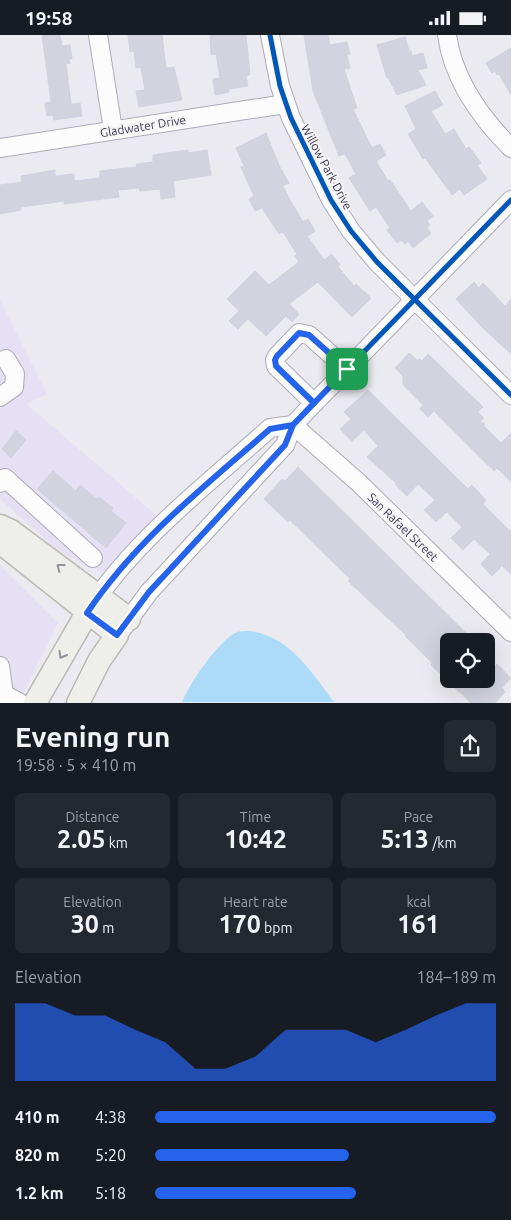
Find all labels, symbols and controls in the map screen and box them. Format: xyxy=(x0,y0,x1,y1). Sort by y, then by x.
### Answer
text: 19:58 xyxy=(25,7,73,29)
street label: Gladwater Drive xyxy=(99,113,187,139)
street label: Willow Park Drive xyxy=(299,122,355,212)
pin xyxy=(326,348,368,390)
icon: arrive xyxy=(333,355,361,383)
street label: San Rafael Street xyxy=(365,490,441,564)
one-way arrow xyxy=(56,564,66,573)
map controls xyxy=(440,633,495,688)
button: locate xyxy=(440,633,495,688)
one-way arrow xyxy=(59,650,69,659)
button: share xyxy=(444,720,496,772)
text: Evening run xyxy=(15,721,170,752)
text: 19:58 · 5 × 410 m xyxy=(15,756,136,774)
text: Distance xyxy=(65,809,120,825)
text: Time xyxy=(240,809,271,825)
text: Pace xyxy=(404,809,433,825)
text: 2.05 xyxy=(57,825,106,853)
text: 10:42 xyxy=(224,825,287,853)
text: 5:13 xyxy=(381,825,429,853)
text: km xyxy=(106,835,128,851)
text: /km xyxy=(429,835,457,851)
text: Elevation xyxy=(63,894,122,910)
text: Heart rate xyxy=(223,894,288,910)
text: kcal xyxy=(406,894,431,910)
text: 30 xyxy=(71,910,99,938)
text: 170 xyxy=(219,910,261,938)
text: 161 xyxy=(397,910,440,938)
text: m xyxy=(99,920,114,936)
text: bpm xyxy=(261,920,292,936)
text: Elevation xyxy=(15,968,82,986)
text: 184–189 m xyxy=(416,968,496,986)
text: 410 m xyxy=(15,1108,60,1126)
text: 4:38 xyxy=(95,1108,126,1126)
text: 820 m xyxy=(15,1146,60,1164)
text: 5:20 xyxy=(95,1146,126,1164)
text: 1.2 km xyxy=(15,1184,64,1202)
text: 5:18 xyxy=(95,1184,126,1202)

